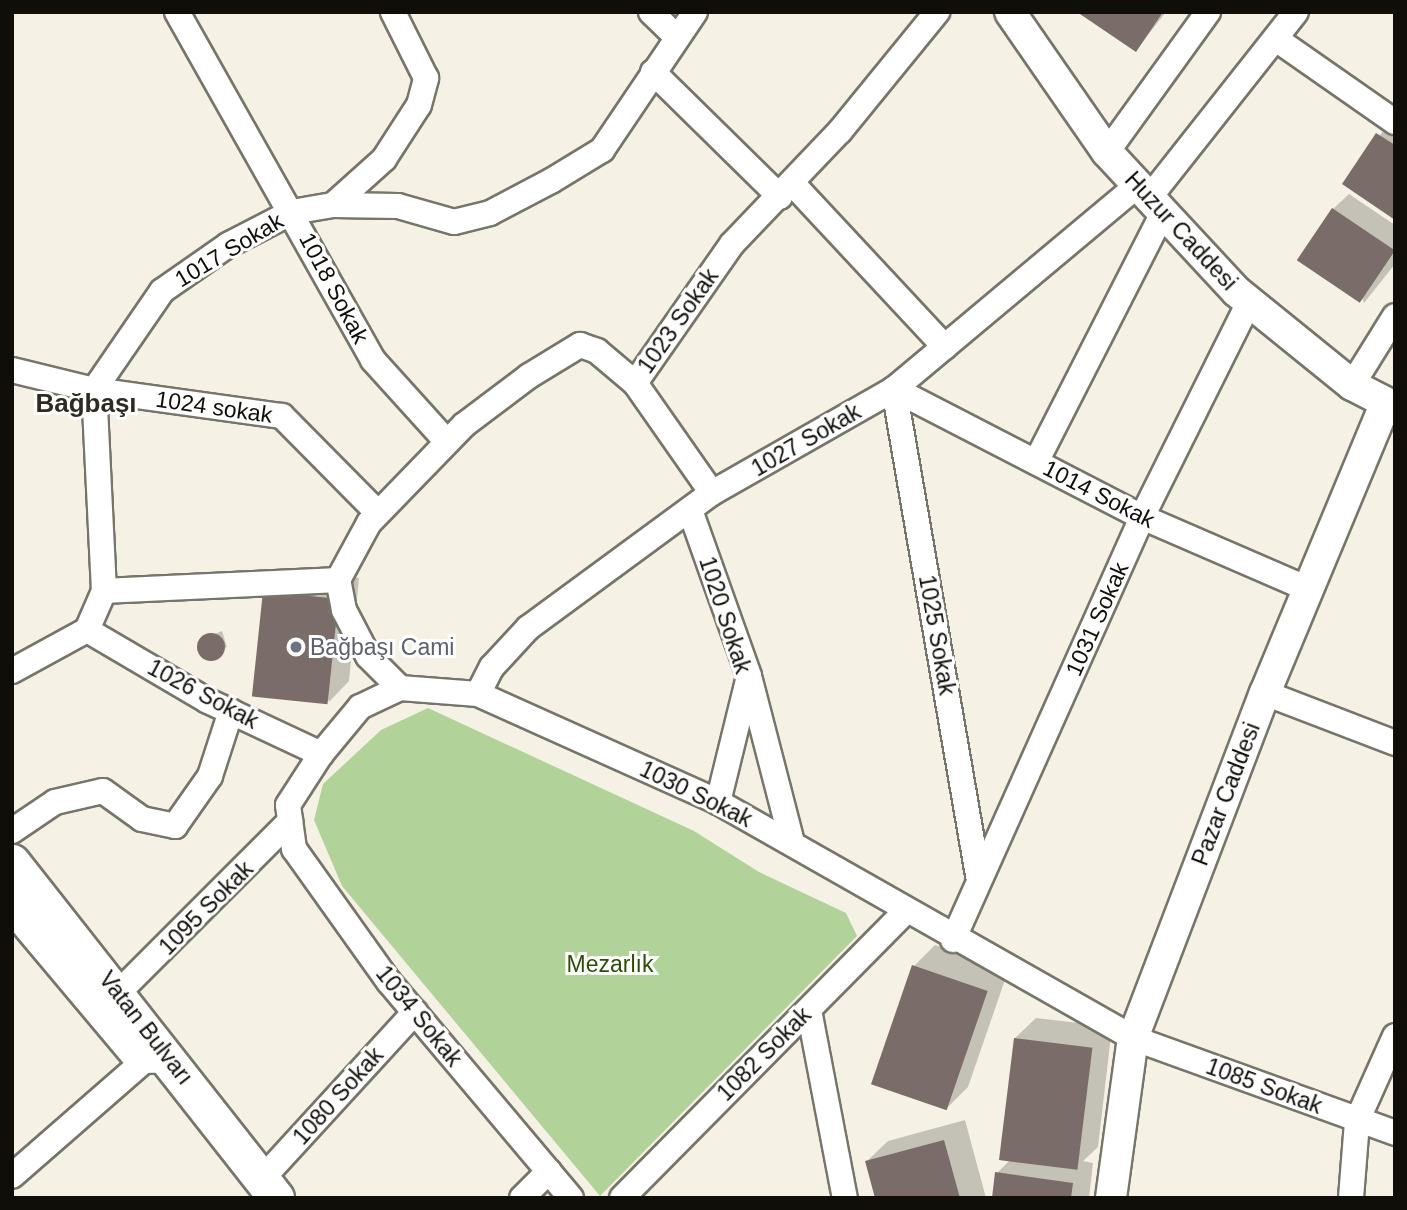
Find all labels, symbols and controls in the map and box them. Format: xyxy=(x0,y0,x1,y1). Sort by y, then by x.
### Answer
street label: Huzur Caddesi xyxy=(1119,166,1243,296)
street label: 1017 Sokak xyxy=(170,207,288,293)
street label: 1018 Sokak xyxy=(293,228,375,348)
street label: 1023 Sokak xyxy=(632,263,724,379)
street label: 1024 sokak xyxy=(154,385,274,429)
district label: Bağbaşı xyxy=(35,388,137,420)
street label: 1027 Sokak xyxy=(746,398,866,482)
street label: 1014 Sokak xyxy=(1039,454,1159,534)
street label: 1020 Sokak xyxy=(693,553,757,677)
street label: 1031 Sokak xyxy=(1060,558,1134,680)
street label: 1025 Sokak xyxy=(913,573,961,697)
place label: Bağbaşı Cami xyxy=(310,633,454,661)
marker: Bağbaşı Cami xyxy=(288,639,304,655)
street label: 1026 Sokak xyxy=(143,653,263,735)
street label: Pazar Caddesi xyxy=(1186,719,1266,869)
street label: 1030 Sokak xyxy=(635,755,757,833)
street label: 1095 Sokak xyxy=(153,855,259,961)
park label: Mezarlık xyxy=(567,950,653,978)
street label: 1034 Sokak xyxy=(370,960,468,1072)
street label: Vatan Bulvarı xyxy=(93,966,199,1090)
street label: 1082 Sokak xyxy=(711,1001,817,1107)
street label: 1080 Sokak xyxy=(287,1042,389,1150)
street label: 1085 Sokak xyxy=(1202,1052,1326,1120)

